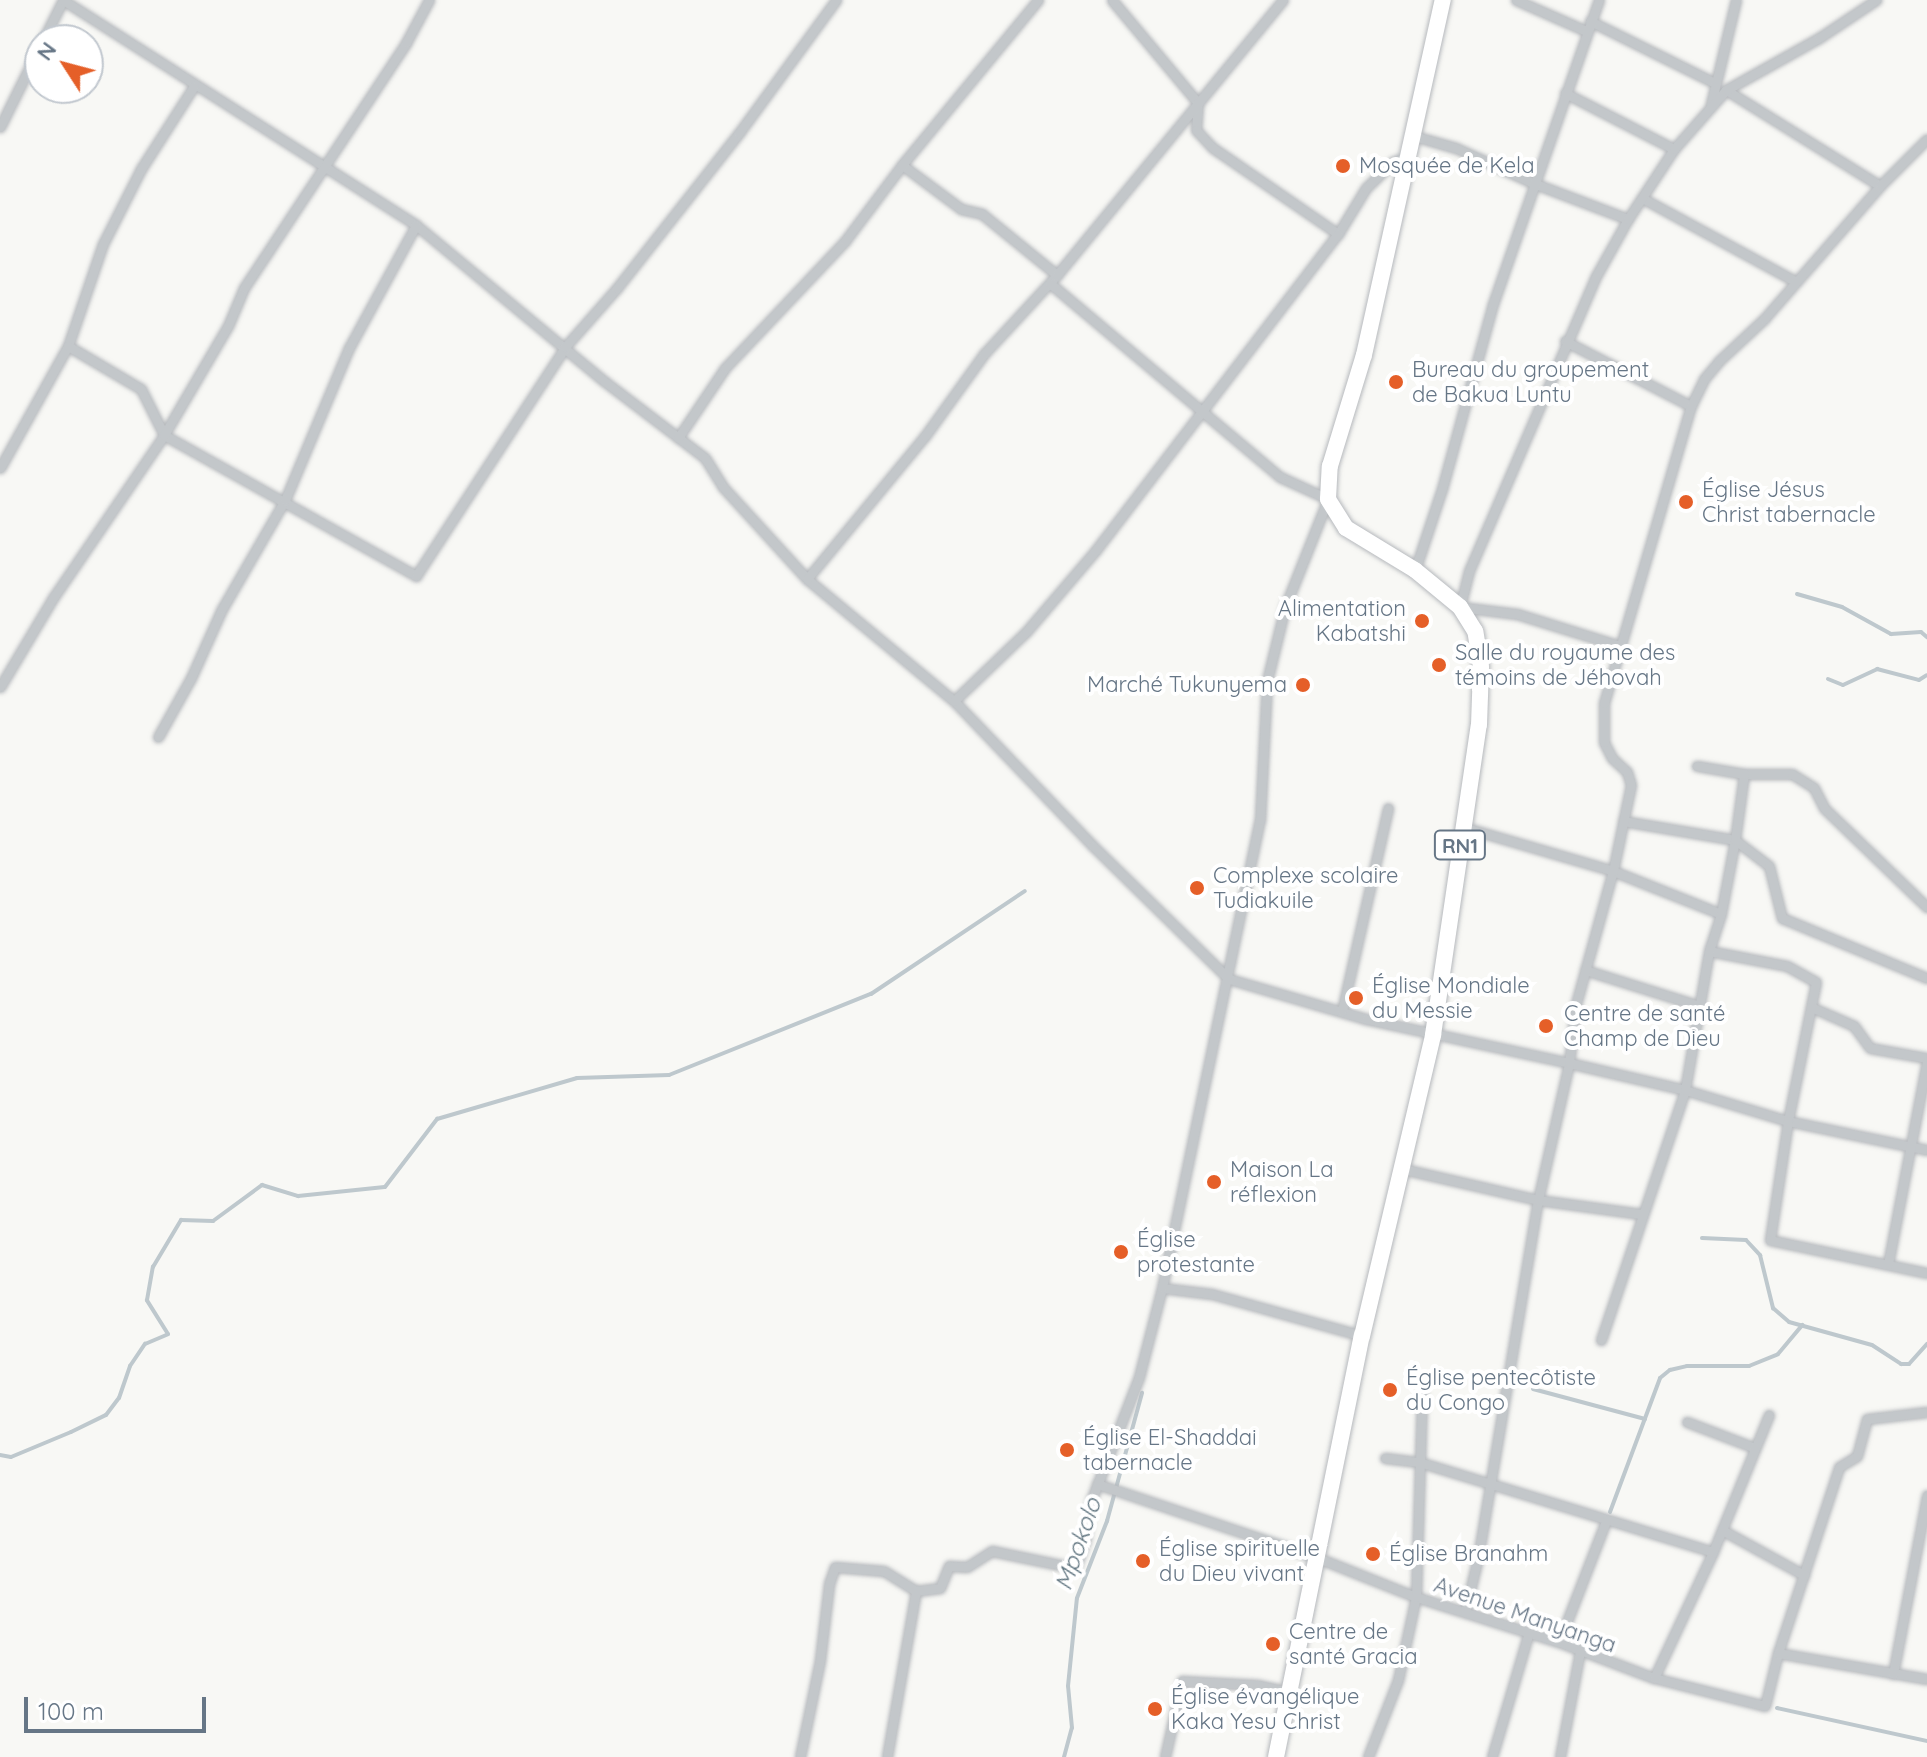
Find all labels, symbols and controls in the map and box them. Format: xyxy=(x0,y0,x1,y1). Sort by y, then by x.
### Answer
north arrow xyxy=(24,24,104,104)
text: N xyxy=(30,36,62,66)
place label: Mosquée de Kela xyxy=(1359,153,1534,179)
marker: Mosquée de Kela xyxy=(1334,157,1352,175)
place label: Bureau du groupement de Bakua Luntu xyxy=(1412,356,1649,408)
marker: Bureau du groupement de Bakua Luntu xyxy=(1387,373,1405,391)
place label: Église Jésus Christ tabernacle xyxy=(1702,476,1876,528)
marker: Église Jésus Christ tabernacle xyxy=(1677,493,1695,511)
place label: Alimentation Kabatshi xyxy=(1278,595,1406,646)
marker: Alimentation Kabatshi xyxy=(1413,612,1431,630)
place label: Salle du royaume des témoins de Jéhovah xyxy=(1455,639,1675,690)
marker: Salle du royaume des témoins de Jéhovah xyxy=(1430,656,1448,674)
place label: Marché Tukunyema xyxy=(1087,672,1287,698)
marker: Marché Tukunyema xyxy=(1294,676,1312,694)
road number: RN1 xyxy=(1432,829,1488,861)
place label: Complexe scolaire Tudiakuile xyxy=(1213,862,1399,914)
marker: Complexe scolaire Tudiakuile xyxy=(1188,879,1206,897)
place label: Église Mondiale du Messie xyxy=(1372,972,1530,1024)
marker: Église Mondiale du Messie xyxy=(1347,989,1365,1007)
place label: Centre de santé Champ de Dieu xyxy=(1564,1000,1725,1052)
marker: Centre de santé Champ de Dieu xyxy=(1535,1015,1557,1037)
place label: Maison La réflexion xyxy=(1230,1156,1334,1208)
marker: Maison La réflexion xyxy=(1205,1173,1223,1191)
place label: Église protestante xyxy=(1137,1226,1255,1278)
marker: Église protestante xyxy=(1112,1243,1130,1261)
place label: Église pentecôtiste du Congo xyxy=(1406,1364,1596,1416)
marker: Église pentecôtiste du Congo xyxy=(1381,1381,1399,1399)
place label: Église El-Shaddai tabernacle xyxy=(1083,1424,1257,1476)
marker: Église El-Shaddai tabernacle xyxy=(1058,1441,1076,1459)
water label: Mpokolo xyxy=(1049,1494,1107,1594)
place label: Église spirituelle du Dieu vivant xyxy=(1159,1535,1320,1586)
place label: Église Branahm xyxy=(1389,1541,1548,1567)
marker: Église Branahm xyxy=(1364,1545,1382,1563)
marker: Église spirituelle du Dieu vivant xyxy=(1134,1552,1152,1570)
street label: Avenue Manyanga xyxy=(1430,1571,1620,1659)
place label: Centre de santé Gracia xyxy=(1289,1618,1418,1670)
marker: Centre de santé Gracia xyxy=(1264,1635,1282,1653)
scale bar xyxy=(28,1681,210,1731)
place label: Église évangélique Kaka Yesu Christ xyxy=(1171,1683,1359,1734)
text: 100 m xyxy=(38,1696,104,1726)
marker: Église évangélique Kaka Yesu Christ xyxy=(1146,1700,1164,1718)

